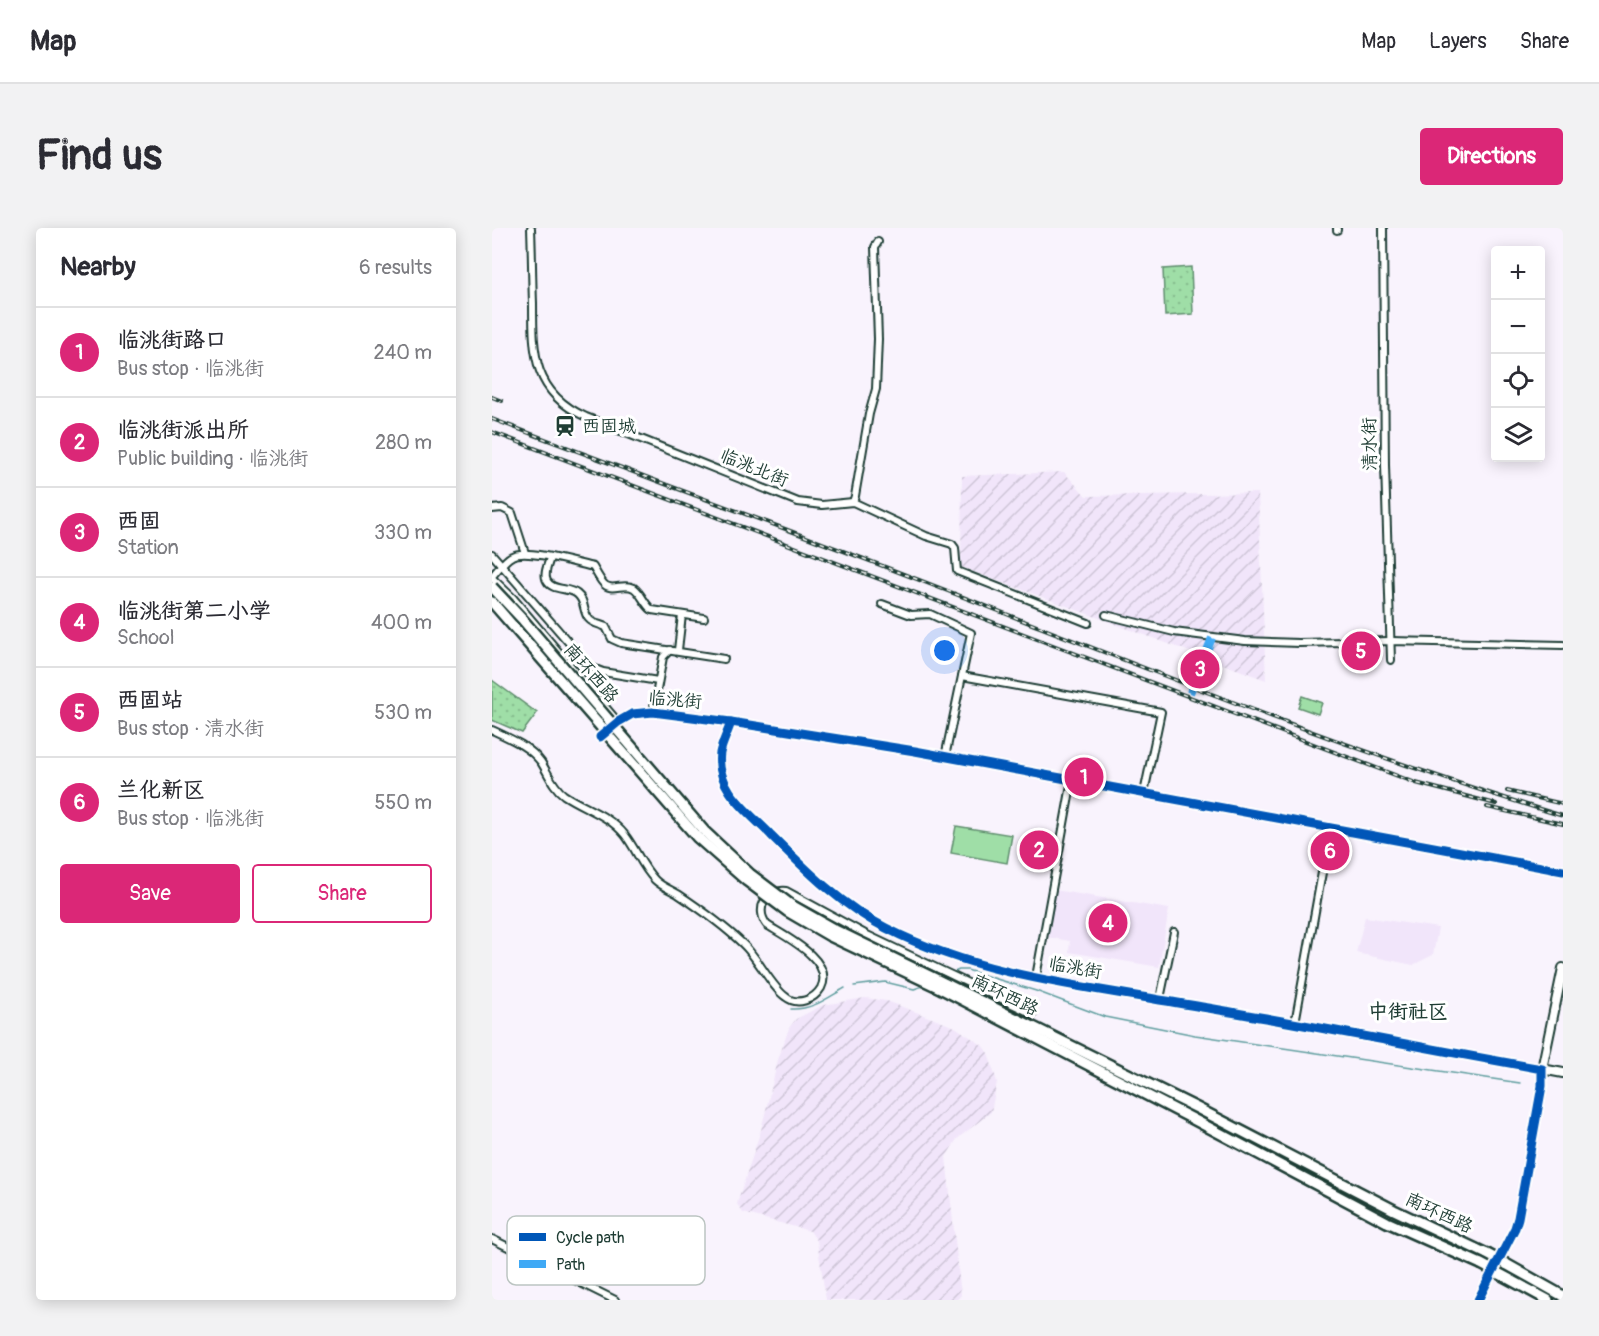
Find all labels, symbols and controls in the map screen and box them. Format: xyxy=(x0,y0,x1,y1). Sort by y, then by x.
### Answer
text: Map xyxy=(30,24,76,59)
text: Map xyxy=(1361,28,1396,55)
text: Layers xyxy=(1429,28,1487,55)
text: Share xyxy=(1520,28,1569,55)
button: Directions xyxy=(1420,128,1563,185)
text: Find us xyxy=(36,130,162,182)
map controls xyxy=(1491,246,1545,462)
button: + xyxy=(1491,246,1545,300)
text: Nearby xyxy=(60,251,136,283)
text: 6 results xyxy=(359,255,432,280)
button: − xyxy=(1491,300,1545,354)
text: 临洮街路口 xyxy=(117,326,227,354)
text: 1 xyxy=(76,340,83,365)
text: 240 m xyxy=(373,340,432,365)
button: locate xyxy=(1491,354,1545,408)
text: Bus stop · 临洮街 xyxy=(117,356,264,381)
button: layers xyxy=(1491,408,1545,462)
station icon: 西固城 xyxy=(553,414,577,438)
place label: 西固城 xyxy=(582,415,636,438)
text: 临洮街派出所 xyxy=(117,416,249,444)
street label: 清水街 xyxy=(1358,417,1382,471)
text: 2 xyxy=(74,430,85,455)
text: 280 m xyxy=(375,430,432,455)
street label: 临洮北街 xyxy=(716,444,792,492)
text: Public building · 临洮街 xyxy=(117,446,309,471)
text: 西固 xyxy=(117,507,161,535)
text: 3 xyxy=(74,520,85,545)
text: 330 m xyxy=(374,520,432,545)
text: Station xyxy=(117,535,179,560)
text: 临洮街第二小学 xyxy=(117,597,271,625)
text: 4 xyxy=(74,610,85,635)
text: 400 m xyxy=(371,610,432,635)
text: School xyxy=(117,625,174,650)
pin: 5 xyxy=(1342,628,1380,674)
your location xyxy=(930,636,959,665)
street label: 南环西路 xyxy=(559,638,623,708)
pin: 3 xyxy=(1180,646,1220,692)
text: 西固站 xyxy=(117,686,183,714)
street label: 临洮街 xyxy=(647,686,703,714)
text: 5 xyxy=(74,700,85,725)
text: 530 m xyxy=(374,700,432,725)
text: Bus stop · 清水街 xyxy=(117,716,264,741)
pin: 1 xyxy=(1064,754,1104,800)
text: 兰化新区 xyxy=(117,776,205,804)
text: 6 xyxy=(74,790,85,815)
text: 550 m xyxy=(375,790,432,815)
text: Bus stop · 临洮街 xyxy=(117,806,264,831)
pin: 2 xyxy=(1020,828,1058,872)
pin: 6 xyxy=(1310,828,1350,874)
button: Save xyxy=(60,864,240,923)
button: Share xyxy=(252,864,432,923)
pin: 4 xyxy=(1088,900,1128,946)
street label: 临洮街 xyxy=(1046,952,1104,984)
street label: 南环西路 xyxy=(968,969,1042,1021)
district label: 中街社区 xyxy=(1368,999,1448,1024)
street label: 南环西路 xyxy=(1402,1187,1476,1239)
legend xyxy=(507,1216,705,1285)
text: Cycle path xyxy=(556,1228,624,1248)
text: Path xyxy=(556,1255,585,1275)

